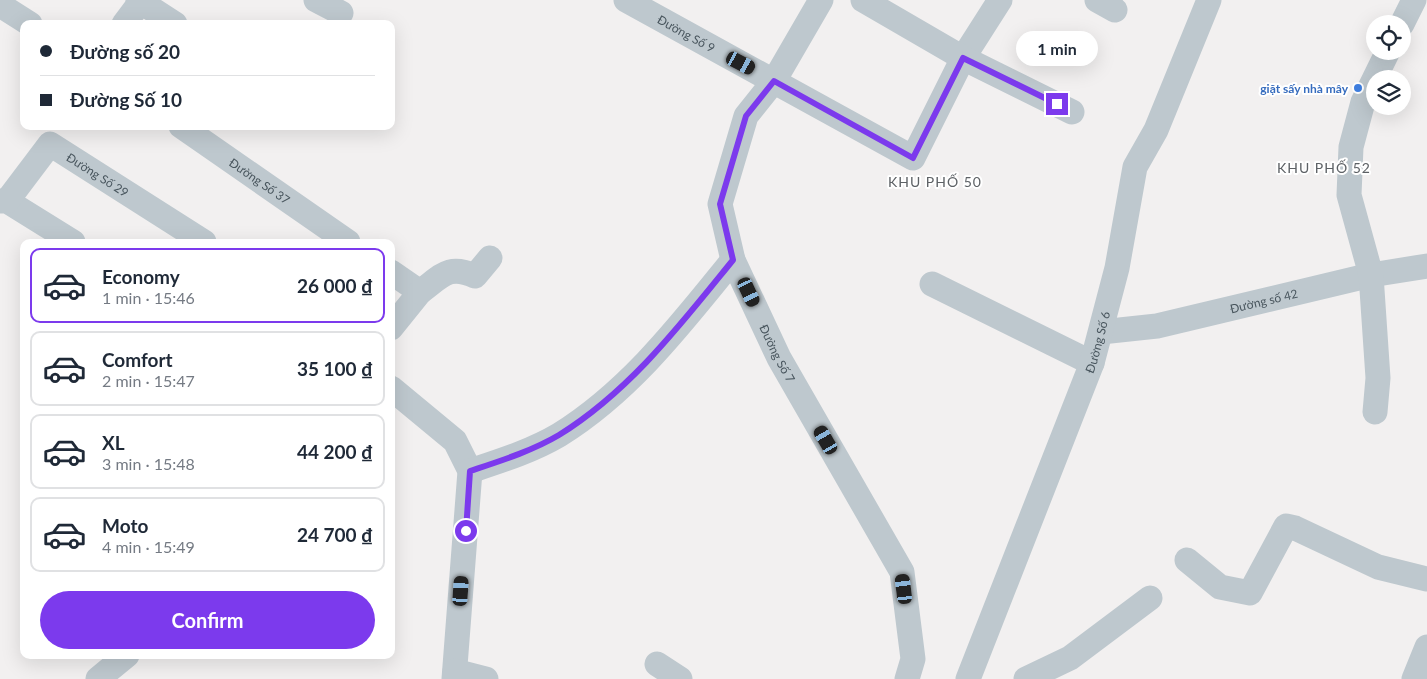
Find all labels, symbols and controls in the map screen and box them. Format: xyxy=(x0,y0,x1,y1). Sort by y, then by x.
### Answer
street label: Đường Số 9 xyxy=(655,11,718,55)
map controls xyxy=(1366,15,1411,115)
button: locate xyxy=(1366,15,1411,60)
callout: 1 min xyxy=(1016,32,1098,66)
text: 1 min xyxy=(1037,39,1077,58)
text: Đường số 20 xyxy=(70,40,180,63)
car xyxy=(724,49,757,77)
button: layers xyxy=(1366,70,1411,115)
place label: giặt sấy nhà mây xyxy=(1260,81,1349,96)
marker: giặt sấy nhà mây xyxy=(1352,82,1364,94)
text: Đường Số 10 xyxy=(70,88,182,111)
route end xyxy=(1046,93,1068,115)
street label: Đường Số 29 xyxy=(64,149,132,200)
street label: Đường Số 37 xyxy=(227,155,293,207)
district label: KHU PHỐ 52 xyxy=(1277,159,1371,176)
district label: KHU PHỐ 50 xyxy=(888,173,982,190)
icon: car xyxy=(42,263,87,308)
text: Economy xyxy=(102,265,180,288)
text: 26 000 ₫ xyxy=(297,274,373,297)
car xyxy=(735,275,762,309)
street label: Đường số 42 xyxy=(1228,285,1299,316)
text: 1 min · 15:46 xyxy=(102,288,195,307)
street label: Đường Số 6 xyxy=(1081,310,1113,375)
street label: Đường Số 7 xyxy=(757,322,799,385)
icon: car xyxy=(42,346,87,391)
text: Comfort xyxy=(102,348,173,371)
text: 35 100 ₫ xyxy=(297,357,373,380)
text: 2 min · 15:47 xyxy=(102,371,195,390)
car xyxy=(812,423,839,457)
icon: car xyxy=(42,429,87,474)
text: XL xyxy=(102,431,125,454)
text: 44 200 ₫ xyxy=(297,440,373,463)
text: 3 min · 15:48 xyxy=(102,454,195,473)
icon: car xyxy=(42,512,87,557)
text: Moto xyxy=(102,514,148,537)
route start xyxy=(455,520,477,542)
text: 24 700 ₫ xyxy=(297,523,373,546)
text: 4 min · 15:49 xyxy=(102,537,195,556)
car xyxy=(894,573,913,605)
car xyxy=(452,576,469,606)
button: Confirm xyxy=(40,591,375,649)

